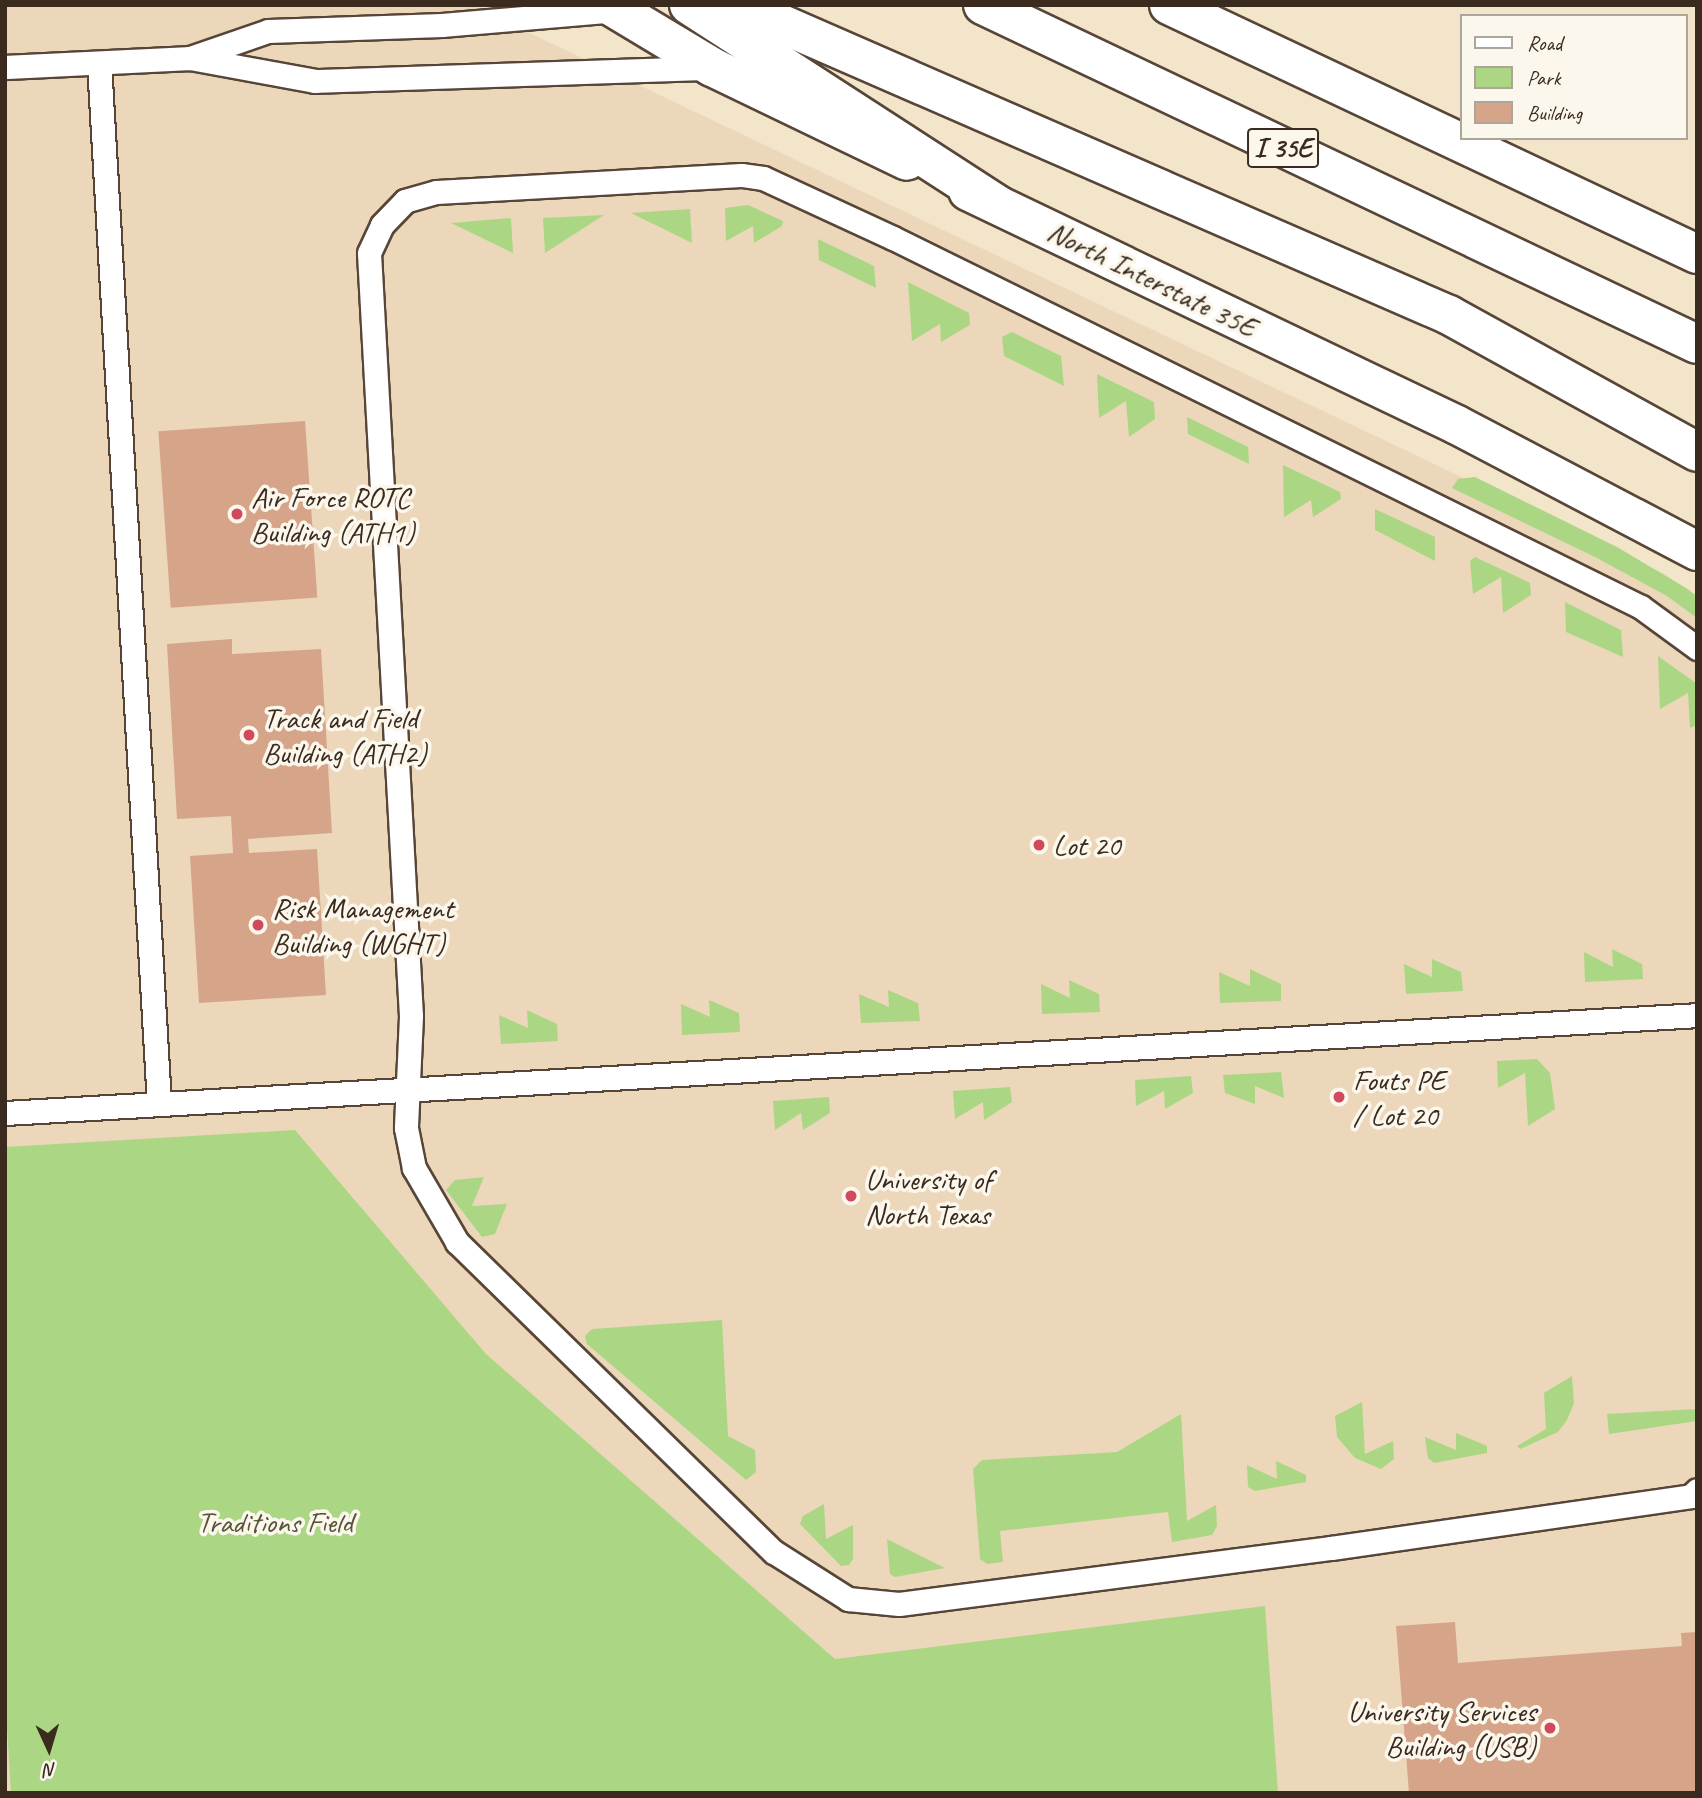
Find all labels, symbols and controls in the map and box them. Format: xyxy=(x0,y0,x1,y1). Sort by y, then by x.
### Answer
legend xyxy=(1460,14,1688,140)
text: Road xyxy=(1527,30,1562,56)
text: Park xyxy=(1527,65,1560,91)
text: Building xyxy=(1527,100,1582,126)
road number: I 35E xyxy=(1246,124,1320,172)
street label: North Interstate 35E xyxy=(1042,213,1262,345)
place label: Air Force ROTC Building (ATH1) xyxy=(251,479,415,550)
marker: Air Force ROTC Building (ATH1) xyxy=(229,506,245,522)
place label: Track and Field Building (ATH2) xyxy=(263,700,427,770)
marker: Track and Field Building (ATH2) xyxy=(241,727,257,743)
place label: Lot 20 xyxy=(1053,827,1121,863)
marker: Lot 20 xyxy=(1031,837,1047,853)
place label: Risk Management Building (WGHT) xyxy=(272,890,453,960)
marker: Risk Management Building (WGHT) xyxy=(250,917,266,933)
place label: Fouts PE / Lot 20 xyxy=(1353,1062,1445,1132)
marker: Fouts PE / Lot 20 xyxy=(1331,1089,1347,1105)
place label: University of North Texas xyxy=(865,1161,992,1232)
marker: University of North Texas xyxy=(843,1188,859,1204)
park label: Traditions Field xyxy=(197,1504,353,1540)
place label: University Services Building (USB) xyxy=(1347,1693,1536,1764)
north arrow xyxy=(14,1714,84,1784)
marker: University Services Building (USB) xyxy=(1542,1720,1558,1736)
text: N xyxy=(44,1758,57,1782)

